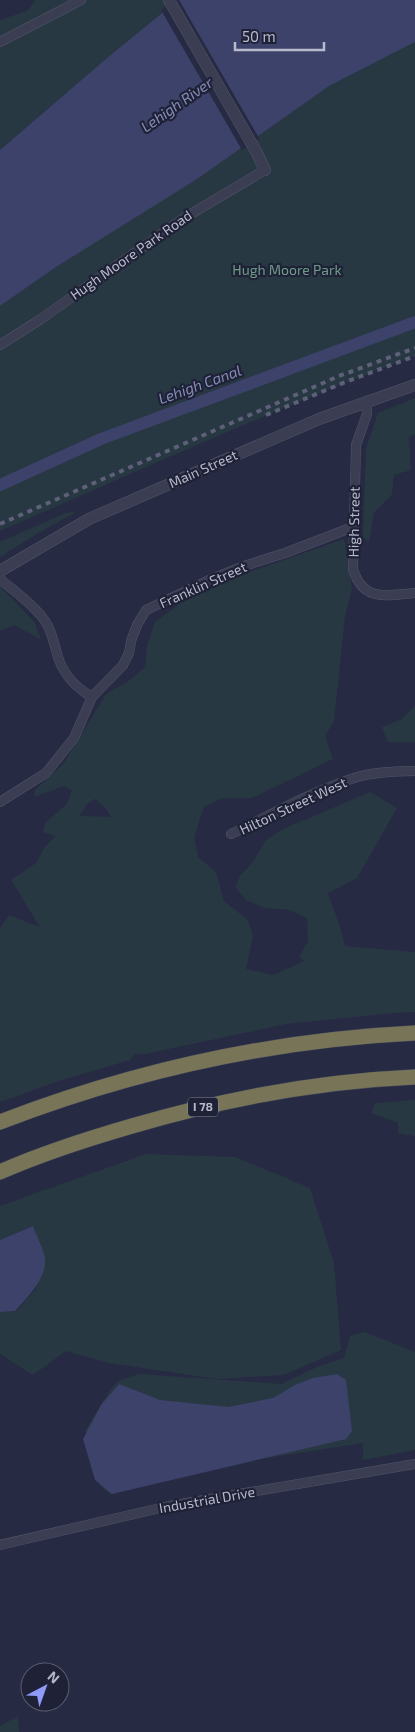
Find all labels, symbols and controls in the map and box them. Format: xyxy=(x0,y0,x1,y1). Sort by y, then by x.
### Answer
scale bar xyxy=(235,20,324,52)
text: 50 m xyxy=(242,27,276,45)
water label: Lehigh River xyxy=(137,72,217,136)
street label: Hugh Moore Park Road xyxy=(67,206,195,303)
park label: Hugh Moore Park xyxy=(232,261,342,278)
water label: Lehigh Canal xyxy=(156,361,244,407)
street label: Main Street xyxy=(166,446,240,491)
street label: High Street xyxy=(344,486,363,558)
street label: Franklin Street xyxy=(157,558,249,611)
street label: Hilton Street West xyxy=(237,773,349,838)
road number: I 78 xyxy=(188,1098,218,1116)
street label: Industrial Drive xyxy=(158,1483,256,1516)
north arrow xyxy=(20,1662,70,1712)
text: N xyxy=(44,1667,63,1687)

